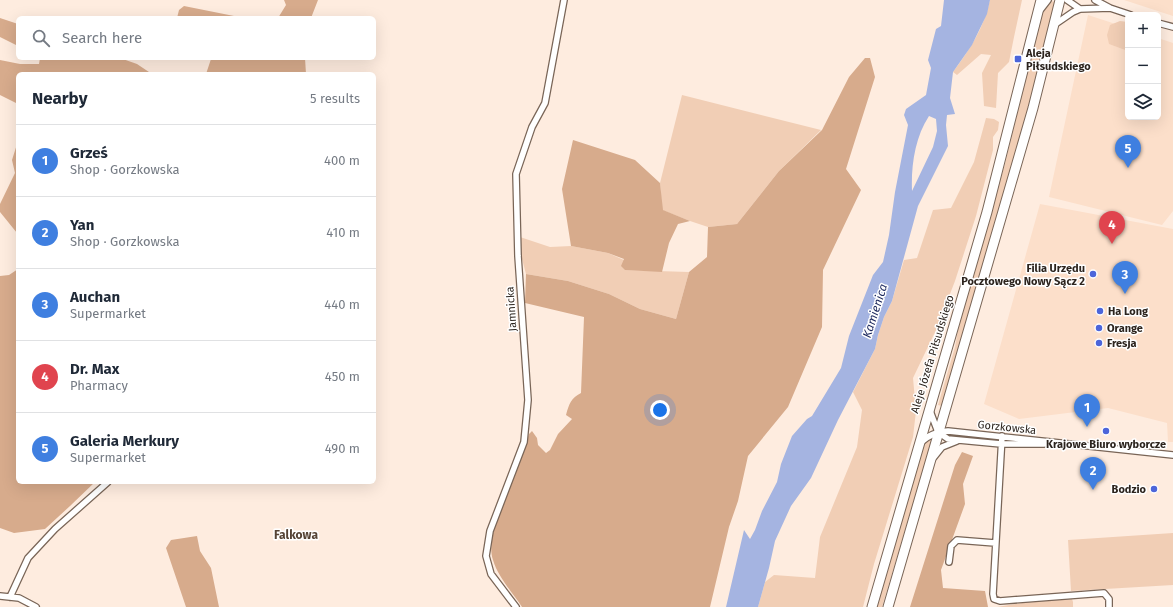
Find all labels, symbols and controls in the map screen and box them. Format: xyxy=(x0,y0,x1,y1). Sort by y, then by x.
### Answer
map controls xyxy=(1125,12,1161,120)
button: + xyxy=(1125,12,1161,48)
search box xyxy=(16,16,376,60)
icon: search xyxy=(30,27,52,49)
text: Search here xyxy=(62,29,142,47)
place label: Aleja Piłsudskiego xyxy=(1025,47,1091,73)
button: − xyxy=(1125,48,1161,84)
marker: Aleja Piłsudskiego xyxy=(1013,54,1023,64)
button: layers xyxy=(1125,84,1161,120)
text: Nearby xyxy=(32,88,87,109)
text: 5 results xyxy=(310,91,360,106)
pin: 5 xyxy=(1115,135,1141,168)
text: Grześ xyxy=(70,144,108,162)
text: 1 xyxy=(42,153,48,168)
text: 400 m xyxy=(324,153,360,168)
text: Shop · Gorzkowska xyxy=(70,162,179,177)
pin: 4 xyxy=(1099,211,1125,244)
text: Yan xyxy=(70,216,95,234)
text: 2 xyxy=(42,225,48,240)
text: 410 m xyxy=(326,225,360,240)
text: Shop · Gorzkowska xyxy=(70,234,179,249)
pin: 3 xyxy=(1112,261,1138,294)
place label: Filia Urzędu Pocztowego Nowy Sącz 2 xyxy=(961,262,1085,289)
marker: Filia Urzędu Pocztowego Nowy Sącz 2 xyxy=(1088,269,1098,279)
water label: Kamienica xyxy=(860,282,890,340)
street label: Jamnicka xyxy=(503,286,520,332)
text: Auchan xyxy=(70,288,120,306)
street label: Aleje Józefa Piłsudskiego xyxy=(908,293,957,415)
text: 3 xyxy=(42,297,48,312)
text: 440 m xyxy=(324,297,360,312)
place label: Ha Long xyxy=(1108,305,1149,318)
text: Supermarket xyxy=(70,306,146,321)
marker: Ha Long xyxy=(1095,306,1105,316)
place label: Orange xyxy=(1107,322,1143,335)
marker: Orange xyxy=(1094,323,1104,333)
place label: Fresja xyxy=(1107,337,1137,350)
marker: Fresja xyxy=(1094,338,1104,348)
text: Dr. Max xyxy=(70,360,119,378)
text: 4 xyxy=(41,369,49,384)
text: 450 m xyxy=(325,369,360,384)
text: Pharmacy xyxy=(70,378,128,393)
pin: 1 xyxy=(1074,394,1100,427)
your location xyxy=(650,400,670,420)
street label: Gorzkowska xyxy=(977,418,1037,437)
marker: Krajowe Biuro wyborcze xyxy=(1101,426,1111,436)
text: Galeria Merkury xyxy=(70,432,179,450)
place label: Krajowe Biuro wyborcze xyxy=(1046,438,1166,451)
text: 5 xyxy=(42,441,48,456)
text: 490 m xyxy=(325,441,360,456)
text: Supermarket xyxy=(70,450,146,465)
pin: 2 xyxy=(1080,457,1106,490)
place label: Bodzio xyxy=(1112,483,1147,496)
marker: Bodzio xyxy=(1149,484,1159,494)
district label: Falkowa xyxy=(274,528,318,542)

